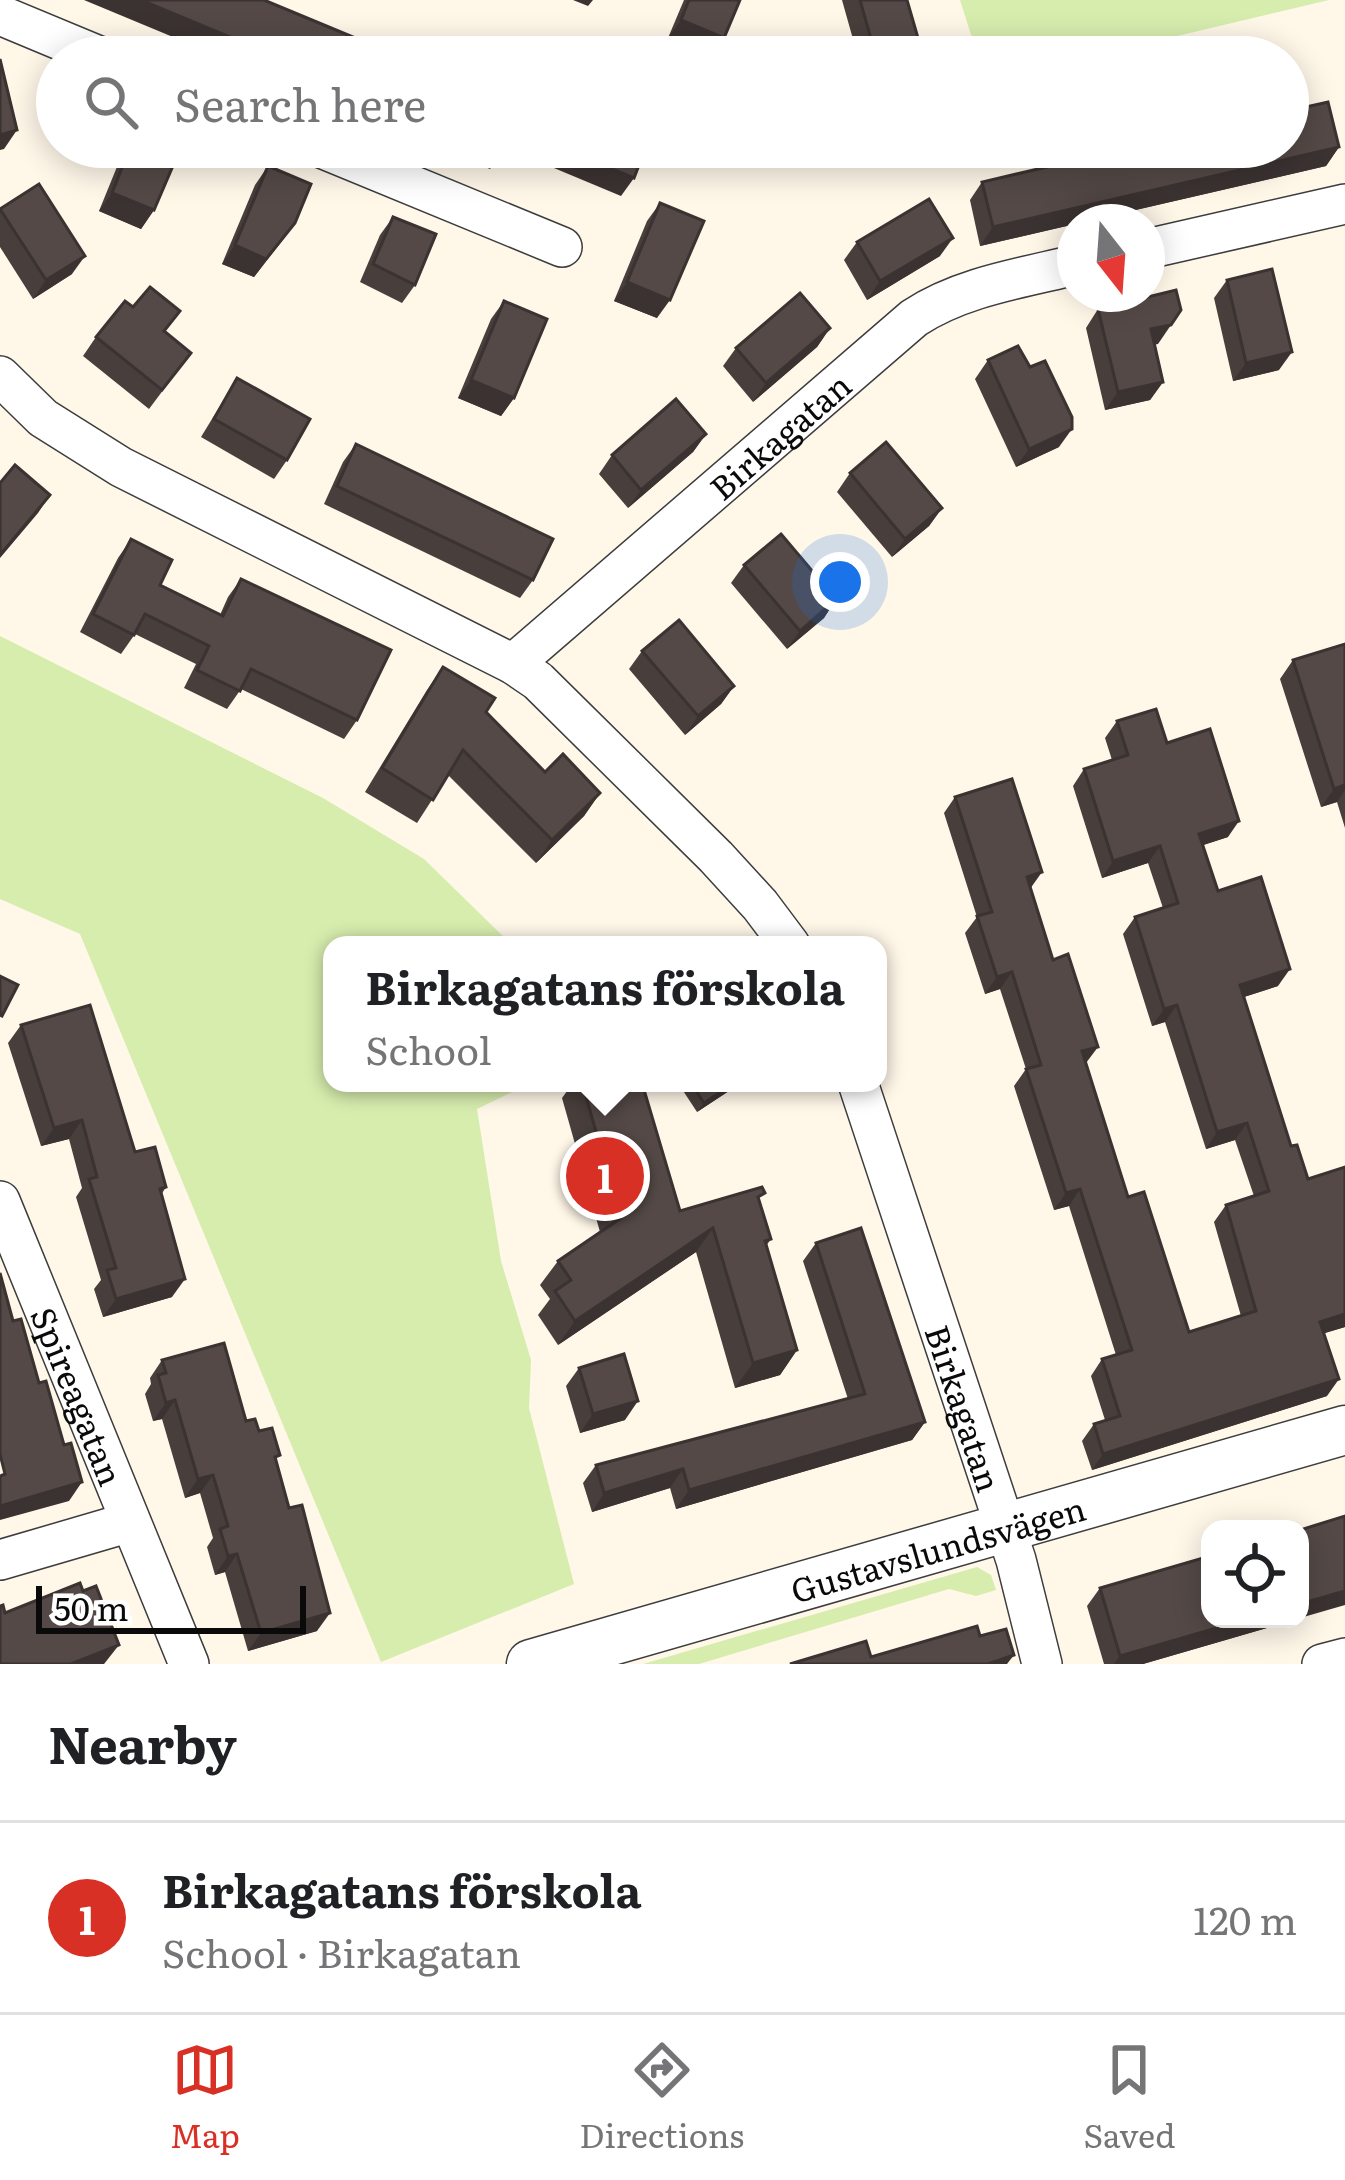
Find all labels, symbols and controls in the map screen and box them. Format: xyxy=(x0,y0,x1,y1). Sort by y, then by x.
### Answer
search box xyxy=(36,36,1309,168)
icon: search xyxy=(78,69,144,135)
text: Search here xyxy=(174,69,426,136)
north arrow xyxy=(1057,204,1165,312)
street label: Birkagatan xyxy=(697,360,860,510)
your location xyxy=(810,552,870,612)
popup xyxy=(323,936,887,1092)
text: Birkagatans förskola xyxy=(365,952,845,1019)
text: School xyxy=(365,1019,492,1077)
pin: 1 xyxy=(566,1131,644,1221)
street label: Spireagatan xyxy=(21,1299,138,1492)
street label: Birkagatan xyxy=(915,1318,1016,1497)
street label: Gustavslundsvägen xyxy=(784,1481,1091,1613)
map controls xyxy=(1201,1520,1309,1628)
button: locate xyxy=(1201,1520,1309,1628)
scale bar xyxy=(36,1580,306,1633)
text: 50 m xyxy=(54,1582,128,1631)
text: Nearby xyxy=(48,1704,237,1780)
text: Birkagatans förskola xyxy=(162,1855,641,1922)
text: 1 xyxy=(79,1889,95,1947)
text: 120 m xyxy=(1193,1889,1297,1947)
text: School · Birkagatan xyxy=(162,1922,521,1980)
tab: Map xyxy=(170,2037,240,2158)
tab: Directions xyxy=(579,2037,744,2158)
tab: Saved xyxy=(1083,2037,1175,2158)

